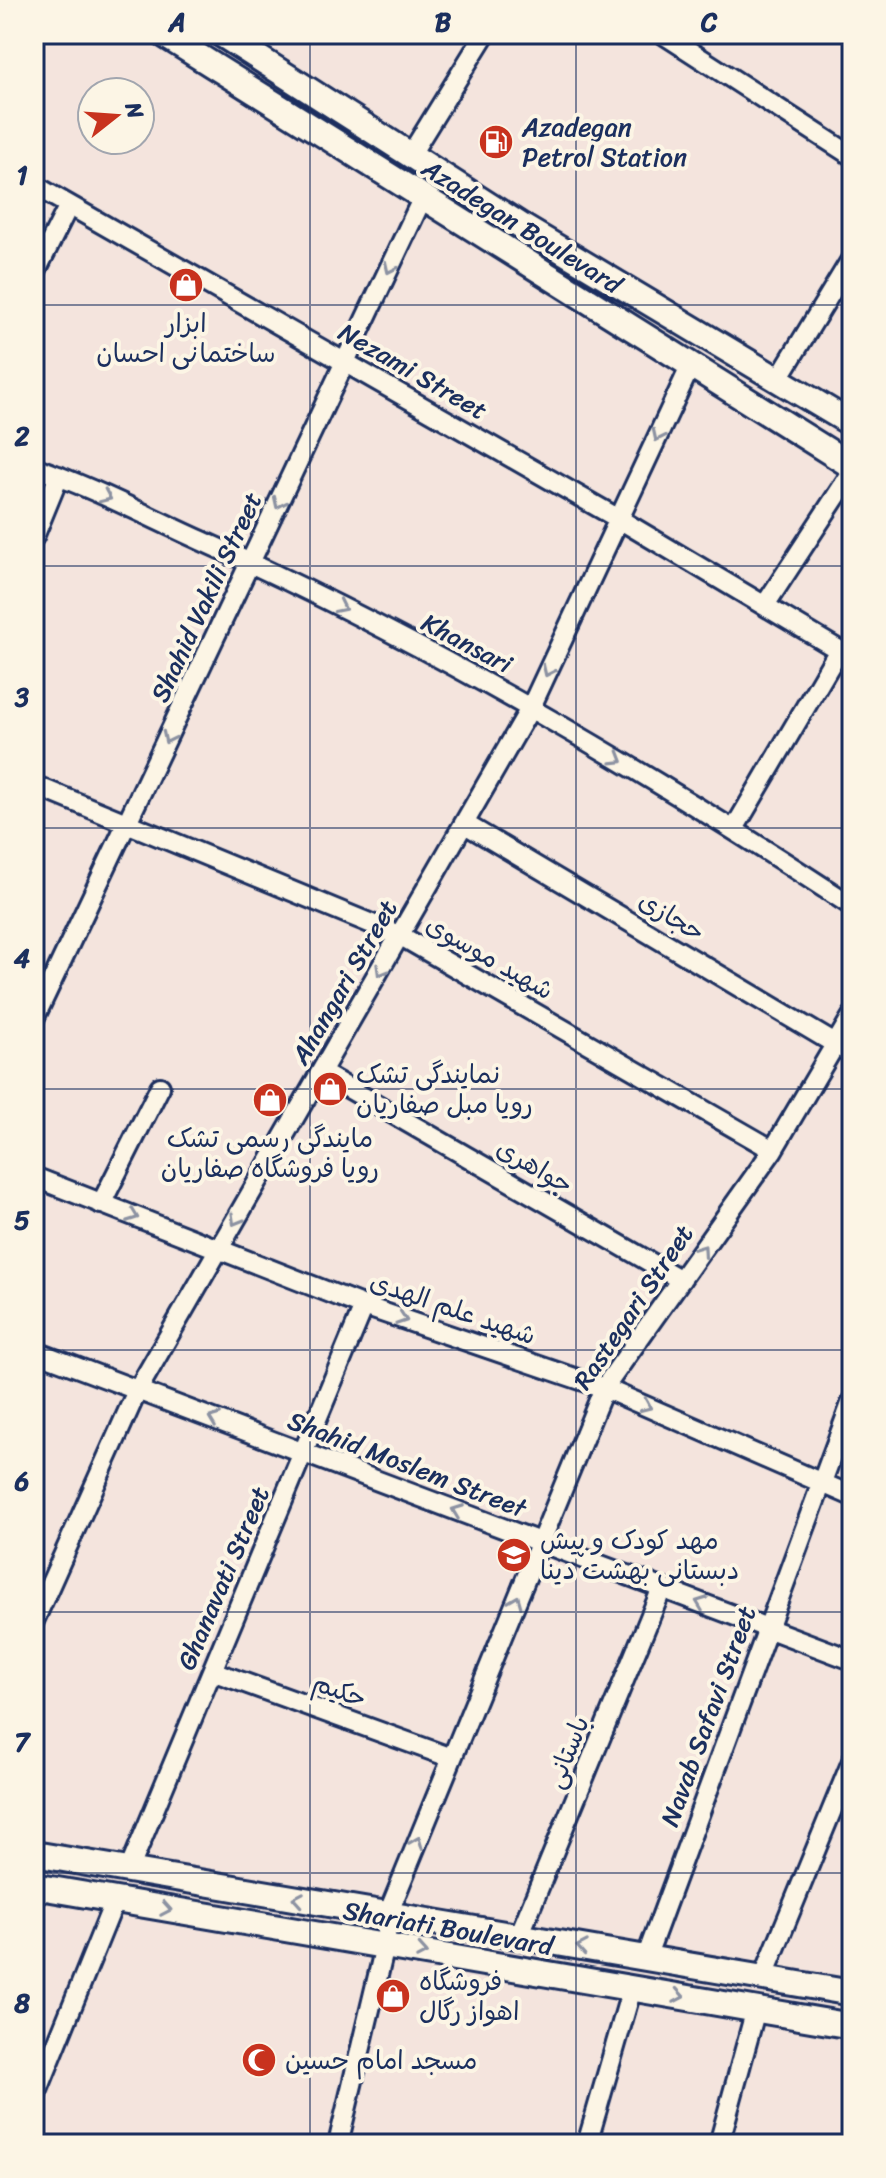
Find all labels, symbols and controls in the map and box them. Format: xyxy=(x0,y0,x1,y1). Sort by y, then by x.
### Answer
text: A xyxy=(167,0,186,45)
text: B xyxy=(435,0,452,45)
text: C xyxy=(700,0,718,45)
north arrow xyxy=(76,76,156,156)
text: N xyxy=(113,96,156,124)
place label: Azadegan Petrol Station xyxy=(521,104,687,180)
fuel station icon: Azadegan Petrol Station xyxy=(477,123,515,161)
street label: Azadegan Boulevard xyxy=(412,145,633,308)
text: 1 xyxy=(16,152,28,198)
one-way arrow xyxy=(384,259,400,274)
shop icon: ابزار ساختمانی احسان xyxy=(167,266,205,304)
place label: ابزار ساختمانی احسان xyxy=(96,300,276,376)
street label: Nezami Street xyxy=(330,310,496,432)
text: 2 xyxy=(13,413,30,459)
one-way arrow xyxy=(652,427,668,442)
street label: Shahid Vakili Street xyxy=(137,484,275,710)
one-way arrow xyxy=(98,488,112,504)
one-way arrow xyxy=(273,495,289,509)
one-way arrow xyxy=(333,598,348,613)
street label: Khansari xyxy=(413,600,522,687)
one-way arrow xyxy=(542,663,558,678)
text: 3 xyxy=(14,674,30,720)
one-way arrow xyxy=(162,730,178,744)
one-way arrow xyxy=(609,750,624,765)
street label: حجازی xyxy=(629,878,715,954)
street label: Ahangari Street xyxy=(277,890,410,1074)
street label: شهید موسوی xyxy=(417,902,563,1012)
text: 4 xyxy=(14,935,30,981)
one-way arrow xyxy=(375,963,391,977)
place label: نمایندگی تشک رویا مبل صفاریان xyxy=(356,1051,533,1127)
shop icon: نمایندگی تشک رویا مبل صفاریان xyxy=(311,1070,349,1108)
shop icon: مایندگی رسمی تشک رویا فروشگاه صفاریان xyxy=(251,1081,289,1119)
place label: مایندگی رسمی تشک رویا فروشگاه صفاریان xyxy=(161,1115,379,1191)
street label: جواهری xyxy=(488,1125,582,1207)
text: 5 xyxy=(14,1197,30,1243)
one-way arrow xyxy=(125,1206,139,1223)
one-way arrow xyxy=(230,1211,246,1226)
street label: Rastegari Street xyxy=(560,1215,706,1399)
one-way arrow xyxy=(692,1245,707,1259)
street label: شهید علم الهدی xyxy=(364,1258,542,1358)
one-way arrow xyxy=(394,1309,408,1325)
street label: Shahid Moslem Street xyxy=(281,1397,535,1531)
one-way arrow xyxy=(638,1397,652,1413)
one-way arrow xyxy=(208,1412,222,1429)
text: 6 xyxy=(14,1458,30,1504)
street label: Ghanavati Street xyxy=(164,1479,282,1677)
one-way arrow xyxy=(451,1504,465,1521)
place label: مهد کودک و پیش دبستانی بهشت دینا xyxy=(540,1517,739,1593)
school or university icon: مهد کودک و پیش دبستانی بهشت دینا xyxy=(495,1536,533,1574)
one-way arrow xyxy=(506,1595,522,1609)
one-way arrow xyxy=(694,1596,708,1613)
street label: Navab Safavi Street xyxy=(647,1599,769,1833)
street label: حکیم xyxy=(306,1659,374,1721)
street label: باستانی xyxy=(532,1708,602,1796)
text: 7 xyxy=(15,1719,32,1765)
one-way arrow xyxy=(408,1836,424,1850)
street label: Shariati Boulevard xyxy=(340,1887,559,1969)
one-way arrow xyxy=(291,1891,305,1908)
one-way arrow xyxy=(159,1899,173,1916)
one-way arrow xyxy=(575,1939,589,1956)
one-way arrow xyxy=(416,1943,429,1960)
place label: فروشگاه اهواز رگال xyxy=(419,1958,519,2034)
shop icon: فروشگاه اهواز رگال xyxy=(374,1977,412,2015)
text: 8 xyxy=(13,1980,30,2026)
one-way arrow xyxy=(672,1986,686,2003)
place label: مسجد امام حسین xyxy=(285,2037,477,2083)
mosque icon: مسجد امام حسین xyxy=(240,2041,278,2079)

